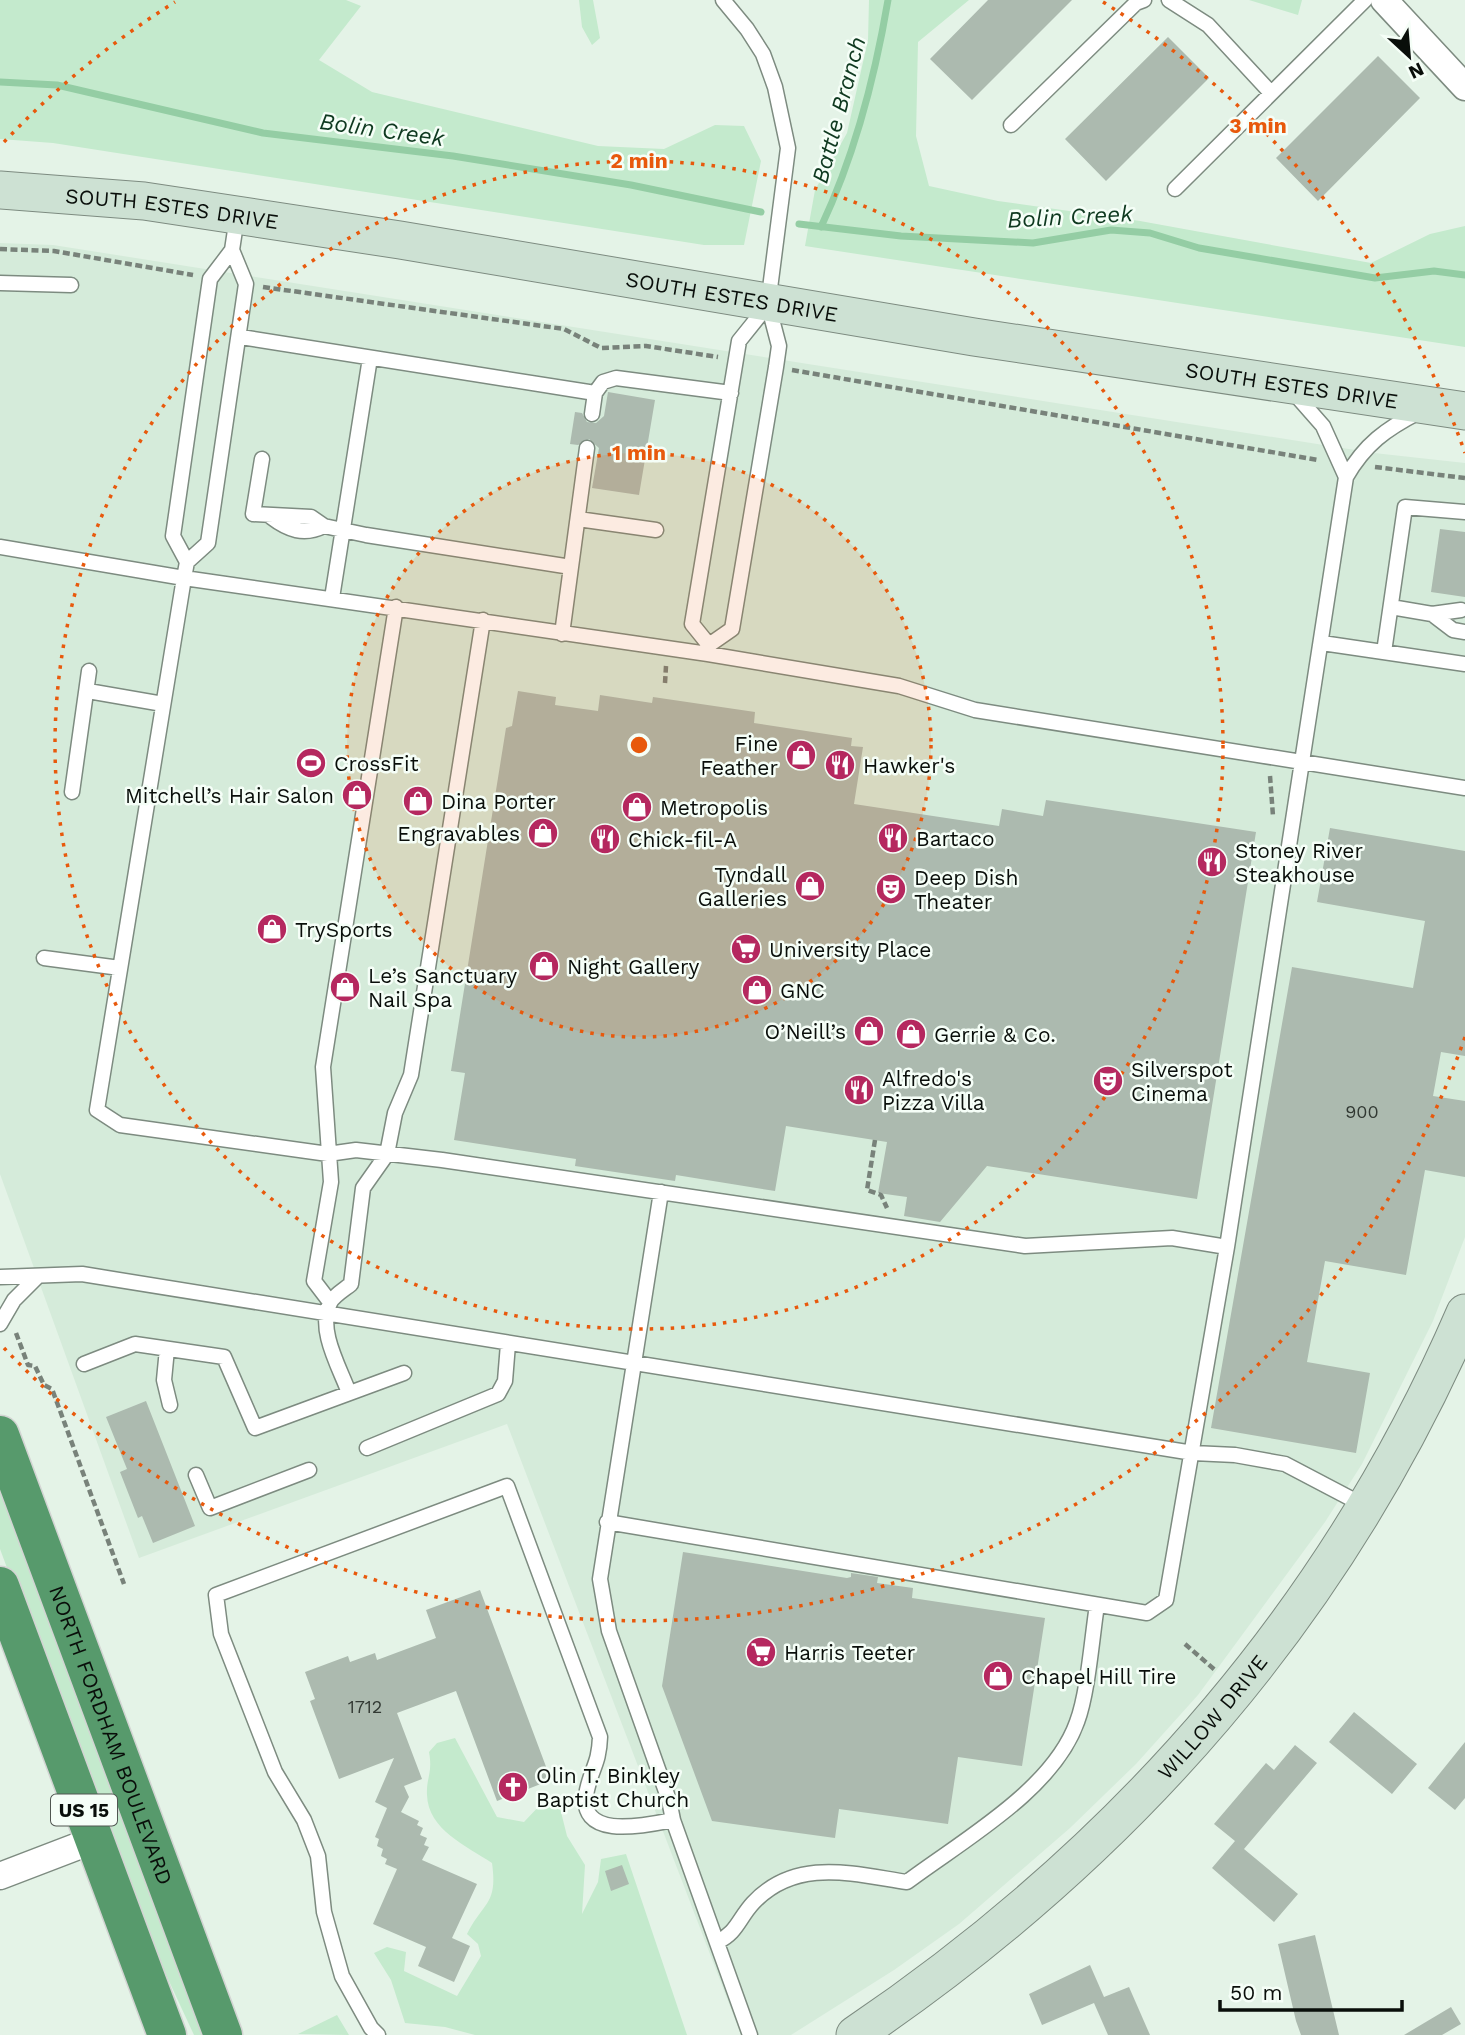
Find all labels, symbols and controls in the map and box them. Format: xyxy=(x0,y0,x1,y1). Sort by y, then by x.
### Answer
north arrow xyxy=(1374,21,1444,91)
water label: Battle Branch xyxy=(806,34,872,186)
text: N xyxy=(1405,57,1428,84)
water label: Bolin Creek xyxy=(318,108,448,152)
text: 3 min xyxy=(1229,113,1287,138)
text: 2 min xyxy=(610,148,668,173)
street label: SOUTH ESTES DRIVE xyxy=(65,183,280,234)
water label: Bolin Creek xyxy=(1007,200,1135,234)
street label: SOUTH ESTES DRIVE xyxy=(624,266,840,326)
street label: SOUTH ESTES DRIVE xyxy=(1184,357,1400,413)
text: 1 min xyxy=(612,440,666,465)
place label: Fine Feather xyxy=(700,731,778,780)
centre of rings xyxy=(627,733,651,757)
shop icon: Fine Feather xyxy=(784,738,818,772)
sports icon: CrossFit xyxy=(294,746,328,780)
restaurant icon: Hawker's xyxy=(823,748,857,782)
place label: CrossFit xyxy=(334,751,419,776)
place label: Hawker's xyxy=(863,753,955,778)
shop icon: Mitchell’s Hair Salon xyxy=(340,778,374,812)
place label: Mitchell’s Hair Salon xyxy=(125,783,334,808)
shop icon: Dina Porter xyxy=(401,784,435,818)
place label: Dina Porter xyxy=(441,789,556,814)
shop icon: Metropolis xyxy=(620,790,654,824)
place label: Metropolis xyxy=(660,795,768,820)
shop icon: Engravables xyxy=(526,816,560,850)
place label: Engravables xyxy=(397,821,520,846)
restaurant icon: Bartaco xyxy=(876,821,910,855)
restaurant icon: Chick-fil-A xyxy=(588,822,622,856)
place label: Bartaco xyxy=(916,826,995,851)
place label: Chick-fil-A xyxy=(628,827,737,852)
place label: Stoney River Steakhouse xyxy=(1235,838,1363,887)
restaurant icon: Stoney River Steakhouse xyxy=(1195,845,1229,879)
place label: Tyndall Galleries xyxy=(698,862,788,911)
place label: Deep Dish Theater xyxy=(914,865,1018,914)
shop icon: Tyndall Galleries xyxy=(793,869,827,903)
theatre icon: Deep Dish Theater xyxy=(874,872,908,906)
shop icon: TrySports xyxy=(255,912,289,946)
place label: TrySports xyxy=(295,917,393,942)
supermarket icon: University Place xyxy=(729,932,763,966)
place label: University Place xyxy=(769,937,931,962)
shop icon: Night Gallery xyxy=(527,949,561,983)
place label: Night Gallery xyxy=(567,954,700,979)
place label: Le’s Sanctuary Nail Spa xyxy=(368,963,517,1012)
shop icon: Le’s Sanctuary Nail Spa xyxy=(328,970,362,1004)
shop icon: GNC xyxy=(740,973,774,1007)
place label: GNC xyxy=(780,978,825,1003)
shop icon: O’Neill’s xyxy=(852,1014,886,1048)
shop icon: Gerrie & Co. xyxy=(894,1017,928,1051)
place label: O’Neill’s xyxy=(765,1019,846,1044)
place label: Gerrie & Co. xyxy=(934,1022,1056,1047)
place label: Silverspot Cinema xyxy=(1131,1057,1233,1106)
theatre icon: Silverspot Cinema xyxy=(1091,1064,1125,1098)
place label: Alfredo's Pizza Villa xyxy=(882,1066,985,1115)
restaurant icon: Alfredo's Pizza Villa xyxy=(842,1073,876,1107)
house number: 900 xyxy=(1345,1101,1379,1122)
street label: NORTH FORDHAM BOULEVARD xyxy=(44,1582,178,1888)
supermarket icon: Harris Teeter xyxy=(744,1635,778,1669)
place label: Harris Teeter xyxy=(784,1640,916,1665)
street label: WILLOW DRIVE xyxy=(1152,1649,1272,1784)
shop icon: Chapel Hill Tire xyxy=(981,1659,1015,1693)
place label: Chapel Hill Tire xyxy=(1021,1664,1176,1689)
house number: 1712 xyxy=(348,1696,382,1717)
place label: Olin T. Binkley Baptist Church xyxy=(536,1763,689,1812)
church icon: Olin T. Binkley Baptist Church xyxy=(496,1770,530,1804)
road number: US 15 xyxy=(51,1794,117,1826)
scale bar xyxy=(1220,1968,1402,2012)
text: 50 m xyxy=(1230,1980,1282,2005)

